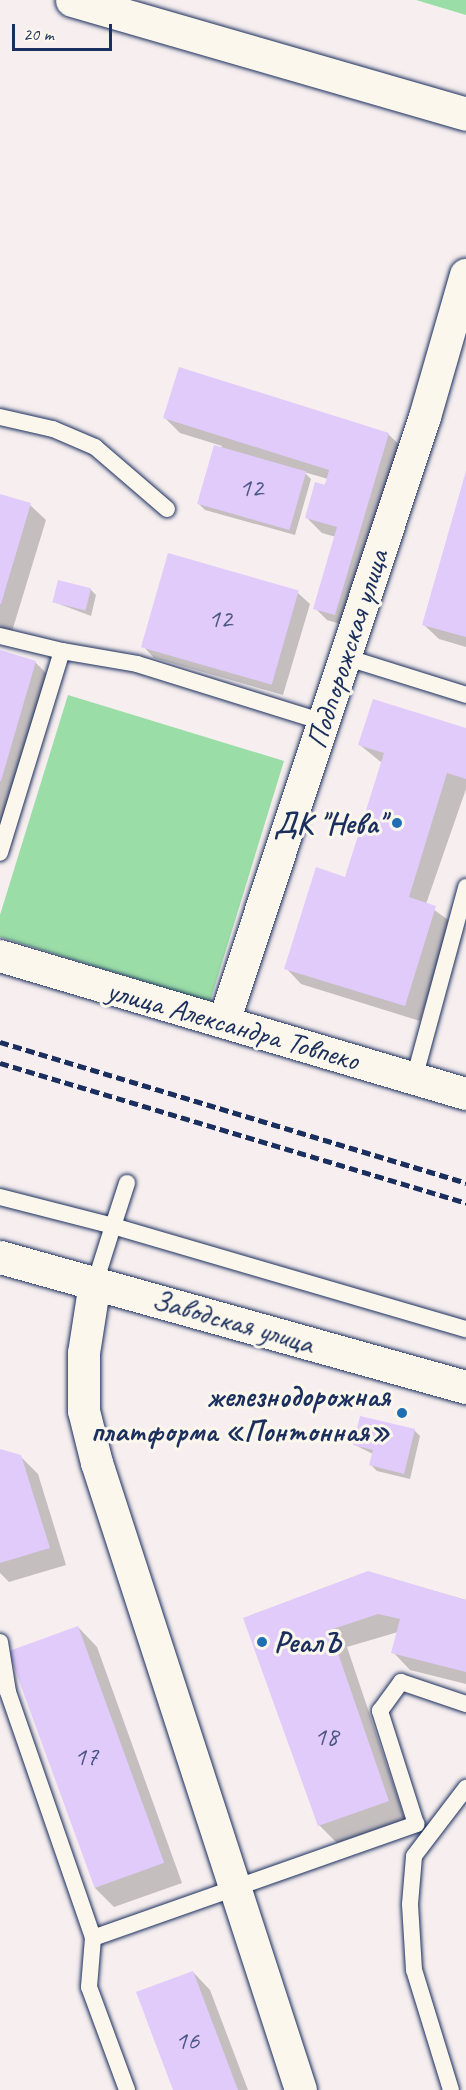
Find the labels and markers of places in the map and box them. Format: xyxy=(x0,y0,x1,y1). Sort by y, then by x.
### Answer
place label: ДК "Нева" xyxy=(274,805,385,841)
marker: ДК "Нева" xyxy=(390,816,404,830)
place label: железнодорожная платформа «Понтонная» xyxy=(90,1378,390,1448)
marker: железнодорожная платформа «Понтонная» xyxy=(395,1406,409,1420)
place label: РеалЪ xyxy=(274,1624,341,1660)
marker: РеалЪ xyxy=(255,1635,269,1649)

